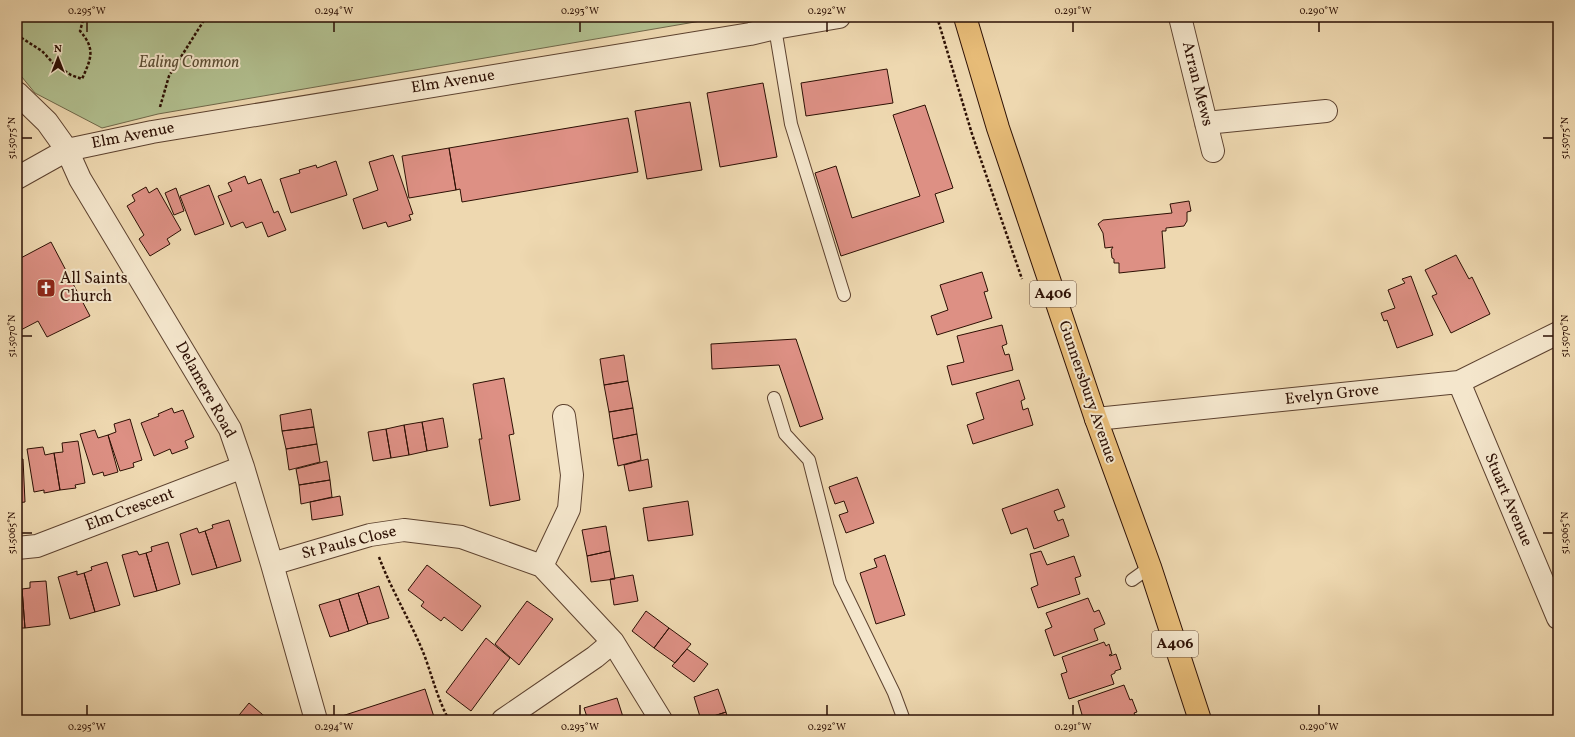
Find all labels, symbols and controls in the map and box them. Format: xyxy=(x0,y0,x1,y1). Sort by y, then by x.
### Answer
text: 0.295°W xyxy=(68,4,106,18)
text: 0.294°W xyxy=(315,4,353,18)
text: 0.293°W xyxy=(561,4,599,18)
text: 0.292°W xyxy=(808,4,846,18)
text: 0.291°W xyxy=(1055,4,1091,18)
text: 0.290°W xyxy=(1299,4,1339,18)
north arrow xyxy=(38,38,78,78)
street label: Arran Mews xyxy=(1176,39,1218,129)
text: N xyxy=(54,42,62,57)
park label: Ealing Common xyxy=(139,52,239,74)
street label: Elm Avenue xyxy=(410,65,496,99)
text: 51.5075°N xyxy=(5,116,19,159)
text: 51.5075°N xyxy=(1558,116,1572,159)
street label: Elm Avenue xyxy=(90,117,176,155)
place label: All Saints Church xyxy=(60,268,128,308)
church icon: All Saints Church xyxy=(35,277,57,299)
road number: A406 xyxy=(1030,281,1076,307)
text: 51.5070°N xyxy=(5,314,19,357)
text: 51.5070°N xyxy=(1558,314,1572,357)
street label: Gunnersbury Avenue xyxy=(1052,318,1122,466)
street label: Delamere Road xyxy=(169,338,241,442)
street label: Evelyn Grove xyxy=(1284,379,1380,411)
street label: Stuart Avenue xyxy=(1478,450,1538,550)
street label: Elm Crescent xyxy=(83,483,178,537)
text: 51.5065°N xyxy=(5,511,19,554)
text: 51.5065°N xyxy=(1558,511,1572,554)
street label: St Pauls Close xyxy=(299,521,399,565)
road number: A406 xyxy=(1152,631,1198,657)
text: 0.295°W xyxy=(68,720,106,734)
text: 0.294°W xyxy=(315,720,353,734)
text: 0.293°W xyxy=(561,720,599,734)
text: 0.292°W xyxy=(808,720,846,734)
text: 0.291°W xyxy=(1055,720,1091,734)
text: 0.290°W xyxy=(1299,720,1339,734)

